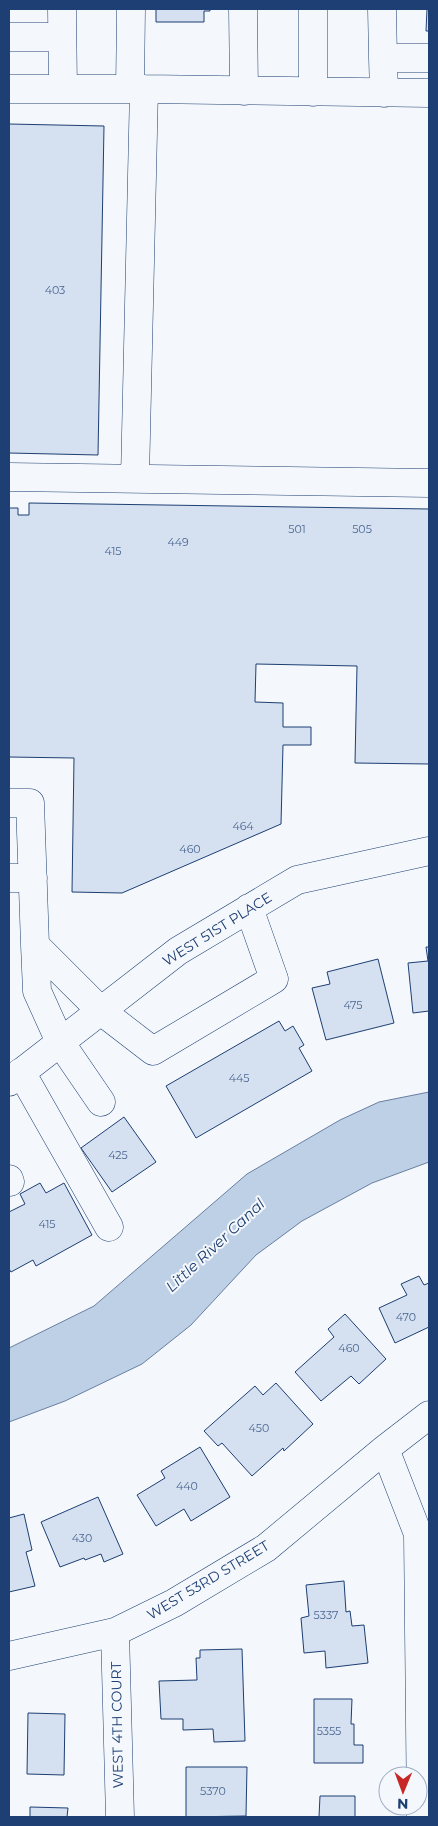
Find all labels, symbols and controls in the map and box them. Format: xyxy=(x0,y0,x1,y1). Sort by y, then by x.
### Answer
house number: 403 xyxy=(45,283,65,297)
house number: 501 xyxy=(288,522,306,536)
house number: 505 xyxy=(352,522,372,536)
house number: 449 xyxy=(167,535,189,549)
house number: 415 xyxy=(104,544,122,558)
house number: 464 xyxy=(232,819,254,833)
house number: 460 xyxy=(179,842,201,856)
street label: WEST 51ST PLACE xyxy=(159,888,275,970)
house number: 475 xyxy=(343,998,363,1012)
house number: 445 xyxy=(229,1071,249,1085)
house number: 425 xyxy=(108,1148,128,1162)
water label: Little River Canal xyxy=(161,1194,269,1296)
house number: 415 xyxy=(38,1217,56,1231)
house number: 470 xyxy=(396,1310,416,1324)
house number: 460 xyxy=(338,1341,360,1355)
house number: 450 xyxy=(249,1421,269,1435)
house number: 440 xyxy=(176,1479,198,1493)
house number: 430 xyxy=(72,1531,92,1545)
street label: WEST 53RD STREET xyxy=(144,1536,272,1624)
house number: 5337 xyxy=(314,1608,338,1622)
street label: WEST 4TH COURT xyxy=(107,1661,127,1789)
house number: 5355 xyxy=(317,1724,341,1738)
north arrow xyxy=(378,1766,428,1816)
house number: 5370 xyxy=(200,1784,226,1798)
text: N xyxy=(397,1795,409,1813)

